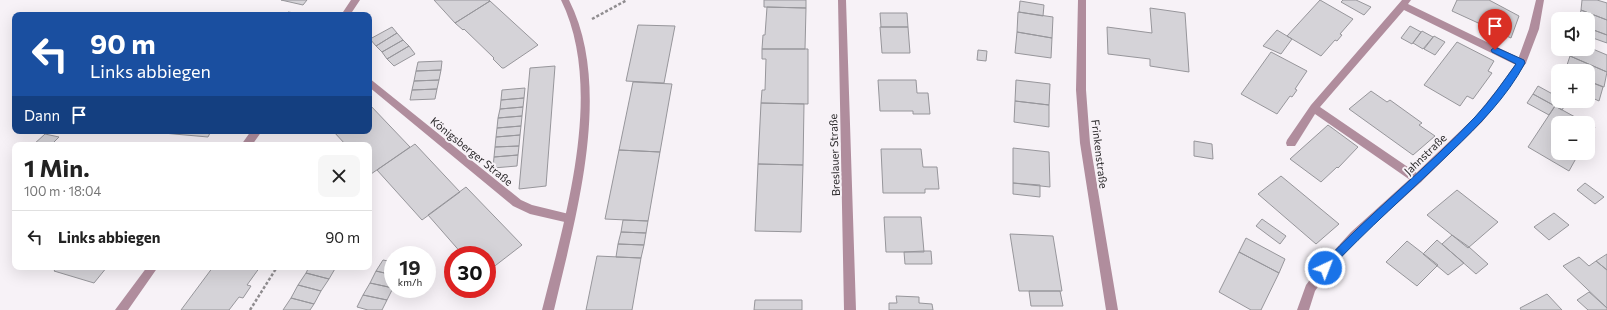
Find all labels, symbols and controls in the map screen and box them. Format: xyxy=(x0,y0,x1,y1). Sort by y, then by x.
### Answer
pin xyxy=(1478,9,1512,50)
map controls xyxy=(1551,12,1595,160)
button: sound xyxy=(1551,12,1595,56)
icon: arrive xyxy=(1484,15,1506,37)
text: 90 m xyxy=(90,26,156,60)
icon: left xyxy=(24,28,76,80)
text: Links abbiegen xyxy=(90,60,211,82)
button: + xyxy=(1551,64,1595,108)
icon: arrive xyxy=(68,104,90,126)
text: Dann xyxy=(24,106,60,124)
street label: Breslauer Straße xyxy=(826,113,842,196)
street label: Königsberger Straße xyxy=(428,114,516,188)
button: − xyxy=(1551,116,1595,160)
street label: Frinkenstraße xyxy=(1089,119,1111,189)
street label: Jahnstraße xyxy=(1401,131,1450,178)
text: 1 Min. xyxy=(24,153,90,182)
button: close xyxy=(318,155,360,197)
text: 100 m · 18:04 xyxy=(24,183,101,199)
icon: left xyxy=(24,226,46,248)
text: Links abbiegen xyxy=(58,228,160,246)
text: 90 m xyxy=(325,228,360,246)
speed limit sign: 30 xyxy=(444,246,496,298)
position arrow xyxy=(1304,247,1346,289)
text: 19 xyxy=(399,255,421,279)
text: km/h xyxy=(398,276,422,288)

